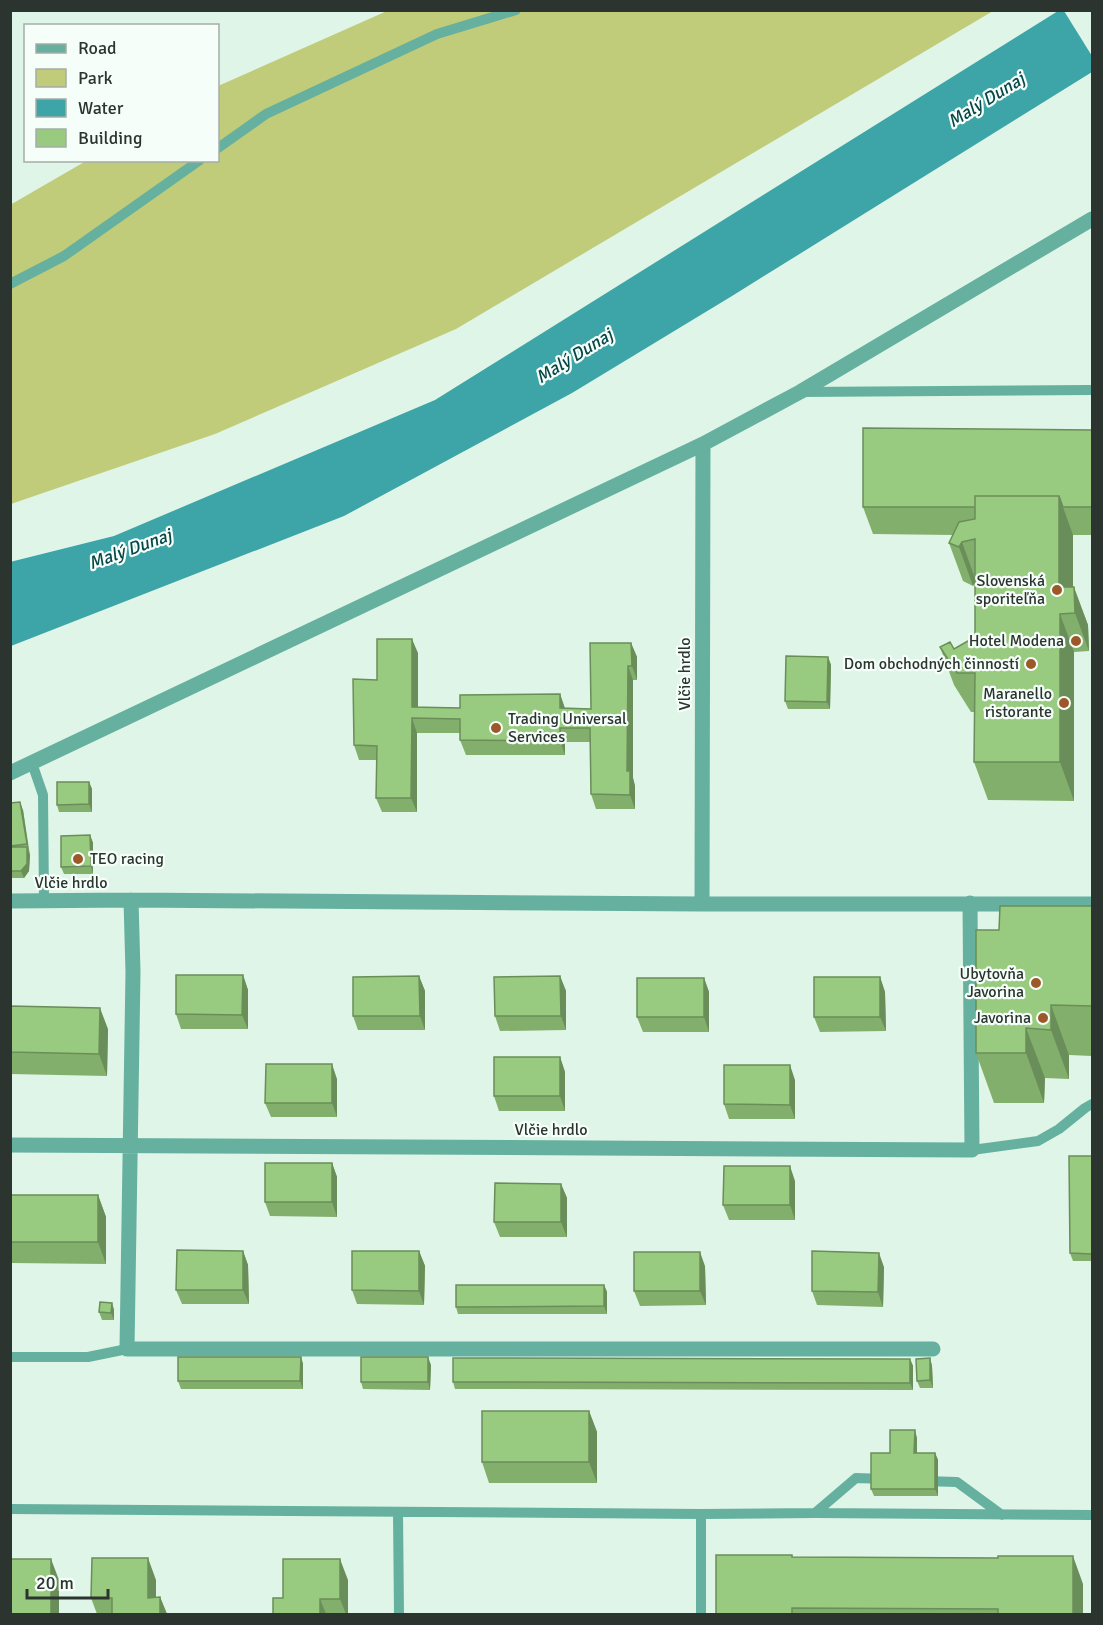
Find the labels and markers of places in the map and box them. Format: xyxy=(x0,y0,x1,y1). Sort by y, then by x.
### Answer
place label: Slovenská sporiteľňa xyxy=(976,571,1045,609)
marker: Slovenská sporiteľňa xyxy=(1050,583,1064,597)
place label: Hotel Modena xyxy=(969,631,1064,651)
marker: Hotel Modena xyxy=(1069,634,1083,648)
place label: Dom obchodných činností xyxy=(844,654,1020,674)
marker: Dom obchodných činností xyxy=(1024,657,1038,671)
place label: Maranello ristorante xyxy=(983,684,1052,722)
marker: Maranello ristorante xyxy=(1057,696,1071,710)
place label: Trading Universal Services xyxy=(508,709,627,747)
marker: Trading Universal Services xyxy=(489,721,503,735)
place label: TEO racing xyxy=(90,849,164,869)
marker: TEO racing xyxy=(71,852,85,866)
place label: Ubytovňa Javorina xyxy=(959,964,1024,1002)
marker: Ubytovňa Javorina xyxy=(1029,976,1043,990)
place label: Javorina xyxy=(974,1008,1031,1028)
marker: Javorina xyxy=(1036,1011,1050,1025)

